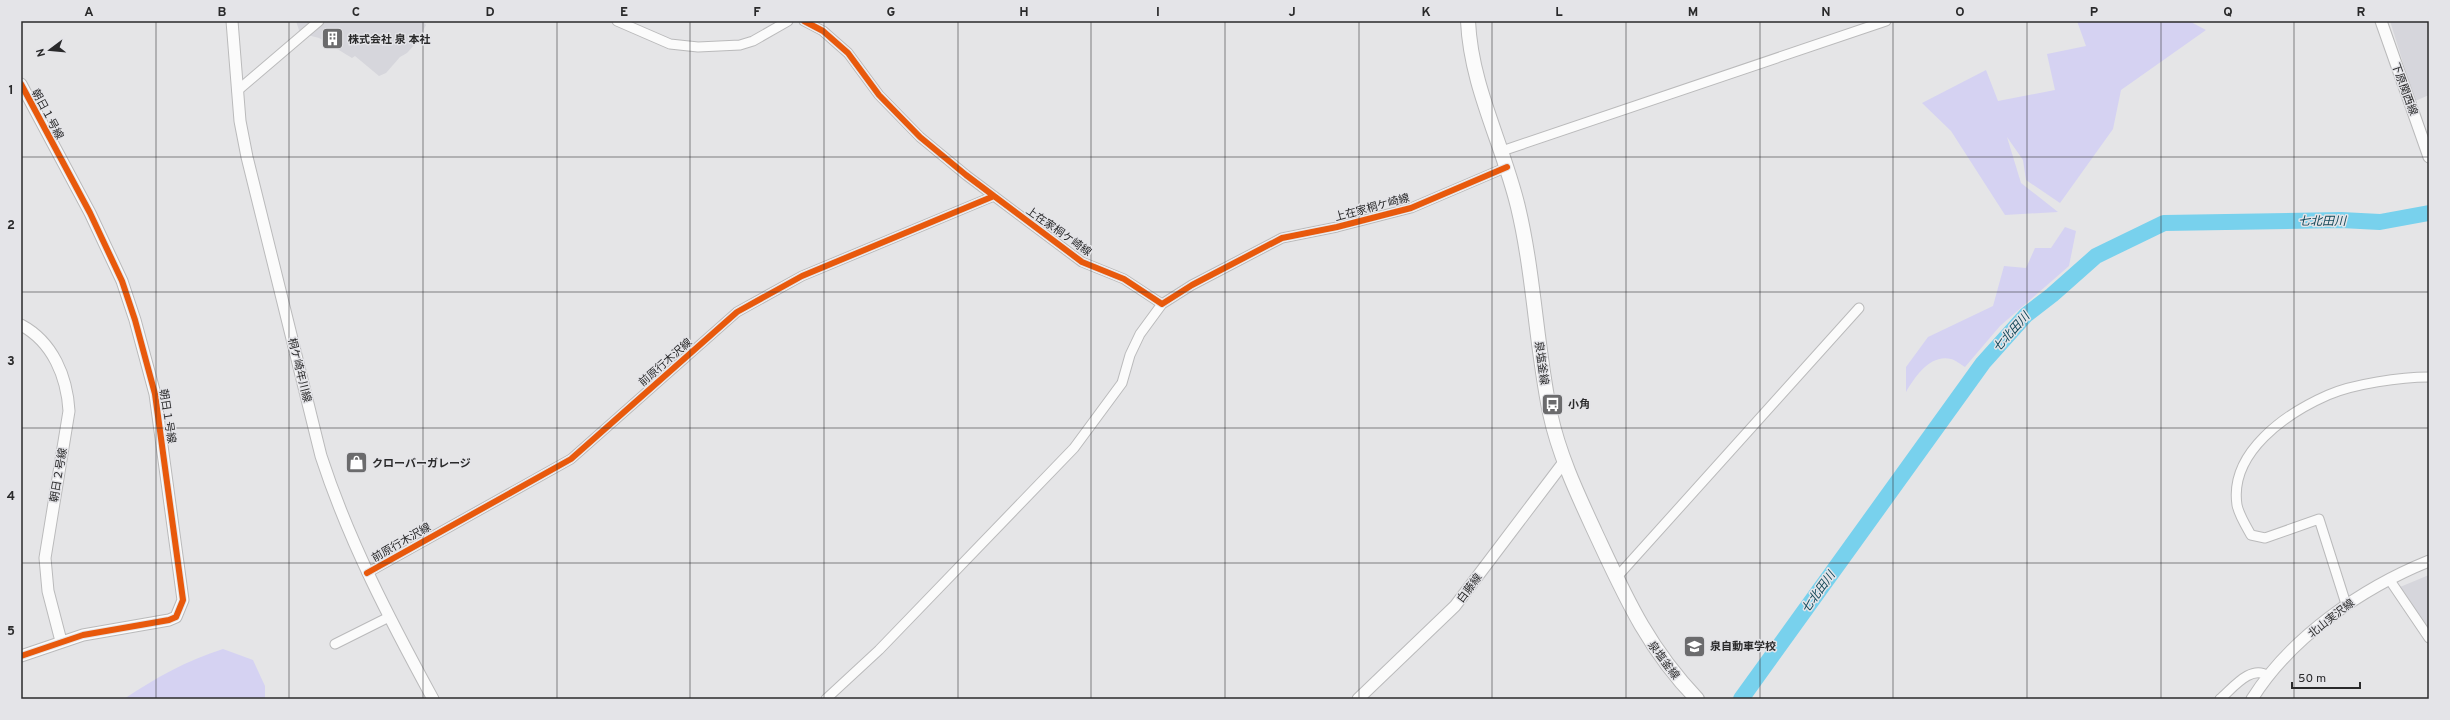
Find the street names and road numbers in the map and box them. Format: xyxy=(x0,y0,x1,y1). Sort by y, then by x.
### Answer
street label: 下原関西線 xyxy=(2388,61,2420,118)
street label: 朝日１号線 xyxy=(28,87,66,142)
street label: 上在家桐ケ崎線 xyxy=(1333,191,1411,225)
street label: 上在家桐ケ崎線 xyxy=(1023,204,1094,260)
street label: 前原行木沢線 xyxy=(636,336,695,390)
street label: 桐ケ崎年川線 xyxy=(284,337,314,404)
street label: 泉塩釜線 xyxy=(1531,340,1551,386)
street label: 朝日１号線 xyxy=(156,388,178,444)
street label: 朝日２号線 xyxy=(47,447,71,503)
street label: 前原行木沢線 xyxy=(369,520,434,565)
street label: 白藤線 xyxy=(1454,571,1485,606)
street label: 北山実沢線 xyxy=(2306,596,2358,641)
street label: 泉塩釜線 xyxy=(1644,639,1682,682)

